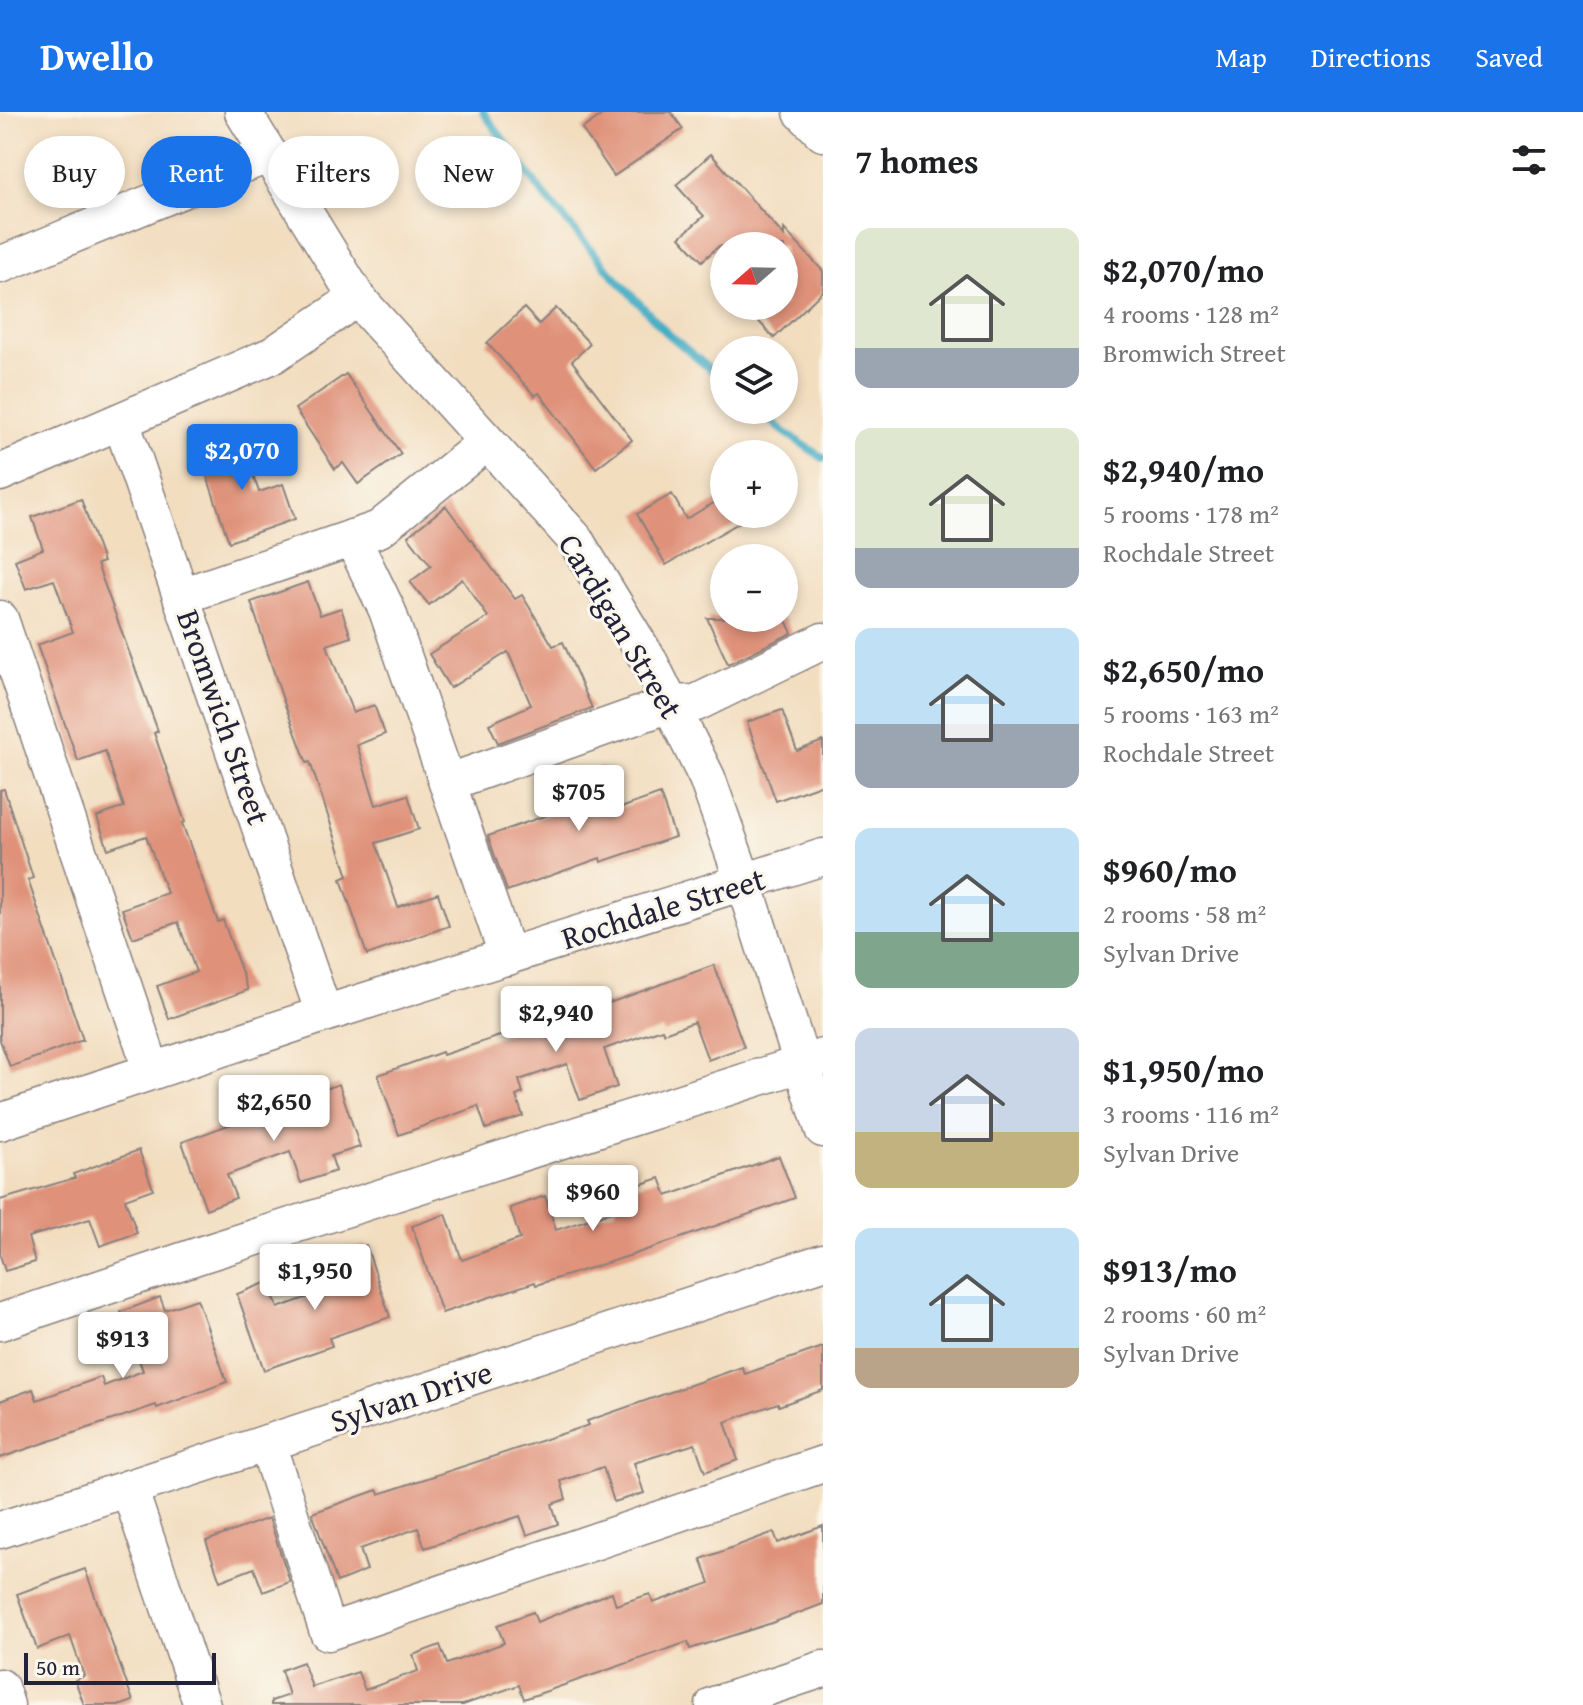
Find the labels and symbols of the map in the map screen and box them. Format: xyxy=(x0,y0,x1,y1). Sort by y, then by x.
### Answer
north arrow xyxy=(710,232,798,320)
pin: $2,070 xyxy=(177,424,307,492)
street label: Cardigan Street xyxy=(547,525,695,727)
street label: Bromwich Street xyxy=(165,603,283,831)
pin: $705 xyxy=(532,765,626,833)
street label: Rochdale Street xyxy=(555,855,771,961)
pin: $2,940 xyxy=(491,986,621,1054)
pin: $2,650 xyxy=(209,1075,339,1143)
pin: $960 xyxy=(546,1165,640,1233)
pin: $1,950 xyxy=(250,1244,380,1312)
pin: $913 xyxy=(76,1312,170,1380)
street label: Sylvan Drive xyxy=(324,1348,498,1444)
scale bar xyxy=(24,1649,216,1685)

